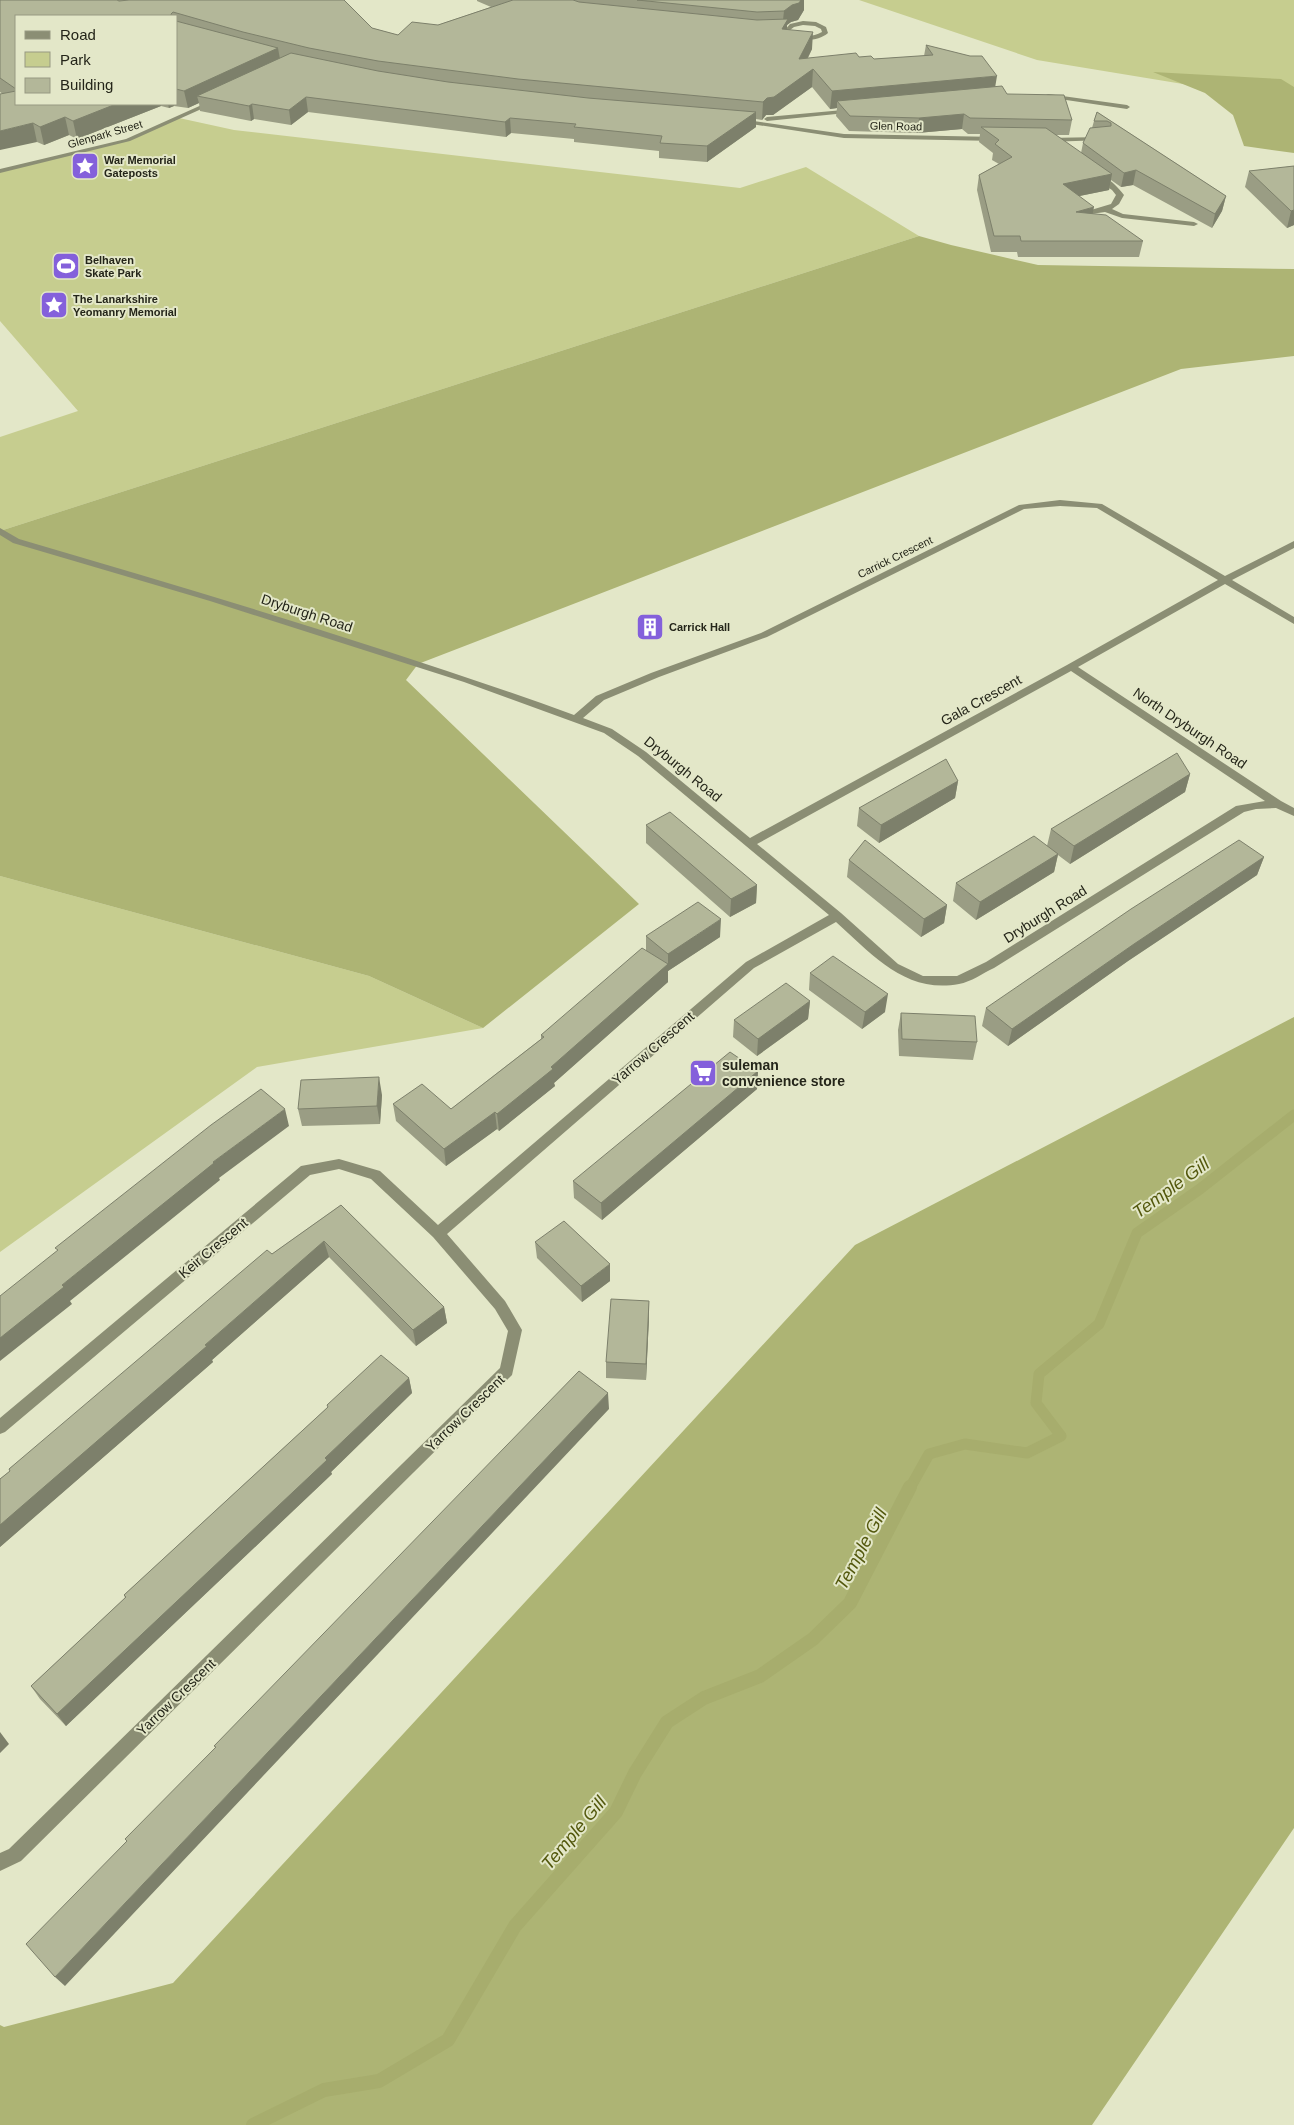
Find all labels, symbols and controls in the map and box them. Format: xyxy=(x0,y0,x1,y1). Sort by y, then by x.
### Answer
legend xyxy=(15,15,178,105)
text: Road xyxy=(60,26,96,43)
text: Park xyxy=(60,51,91,68)
text: Building xyxy=(60,76,113,93)
street label: Glenpark Street xyxy=(66,118,144,150)
street label: Glen Road xyxy=(870,120,922,132)
place icon: War Memorial Gateposts xyxy=(70,151,100,181)
place label: War Memorial Gateposts xyxy=(104,154,176,179)
sports icon: Belhaven Skate Park xyxy=(51,251,81,281)
place label: Belhaven Skate Park xyxy=(85,254,142,279)
place icon: The Lanarkshire Yeomanry Memorial xyxy=(39,290,69,320)
place label: The Lanarkshire Yeomanry Memorial xyxy=(73,293,177,318)
street label: Carrick Crescent xyxy=(856,534,934,580)
street label: Dryburgh Road xyxy=(259,591,355,635)
building icon: Carrick Hall xyxy=(635,612,665,642)
place label: Carrick Hall xyxy=(669,621,730,633)
street label: Gala Crescent xyxy=(938,671,1024,729)
street label: North Dryburgh Road xyxy=(1130,684,1250,772)
street label: Dryburgh Road xyxy=(641,733,725,805)
street label: Dryburgh Road xyxy=(1001,882,1089,946)
street label: Yarrow Crescent xyxy=(609,1008,697,1088)
place label: suleman convenience store xyxy=(722,1057,845,1089)
supermarket icon: suleman convenience store xyxy=(688,1058,718,1088)
water label: Temple Gill xyxy=(1129,1153,1214,1222)
street label: Keir Crescent xyxy=(175,1215,251,1281)
street label: Yarrow Crescent xyxy=(422,1371,508,1455)
water label: Temple Gill xyxy=(831,1504,891,1593)
street label: Yarrow Crescent xyxy=(133,1655,219,1739)
water label: Temple Gill xyxy=(538,1792,611,1874)

